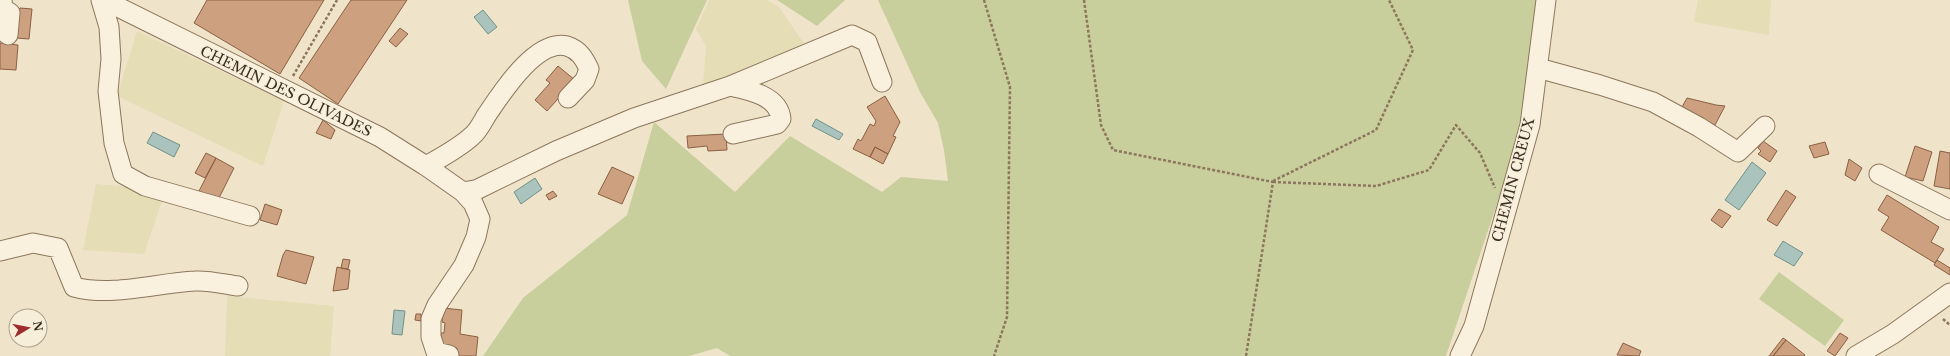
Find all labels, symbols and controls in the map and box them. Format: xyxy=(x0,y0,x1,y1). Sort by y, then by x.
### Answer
street label: CHEMIN DES OLIVADES xyxy=(197,42,375,140)
street label: CHEMIN CREUX xyxy=(1488,115,1538,244)
north arrow xyxy=(8,308,48,348)
text: N xyxy=(30,320,46,333)

